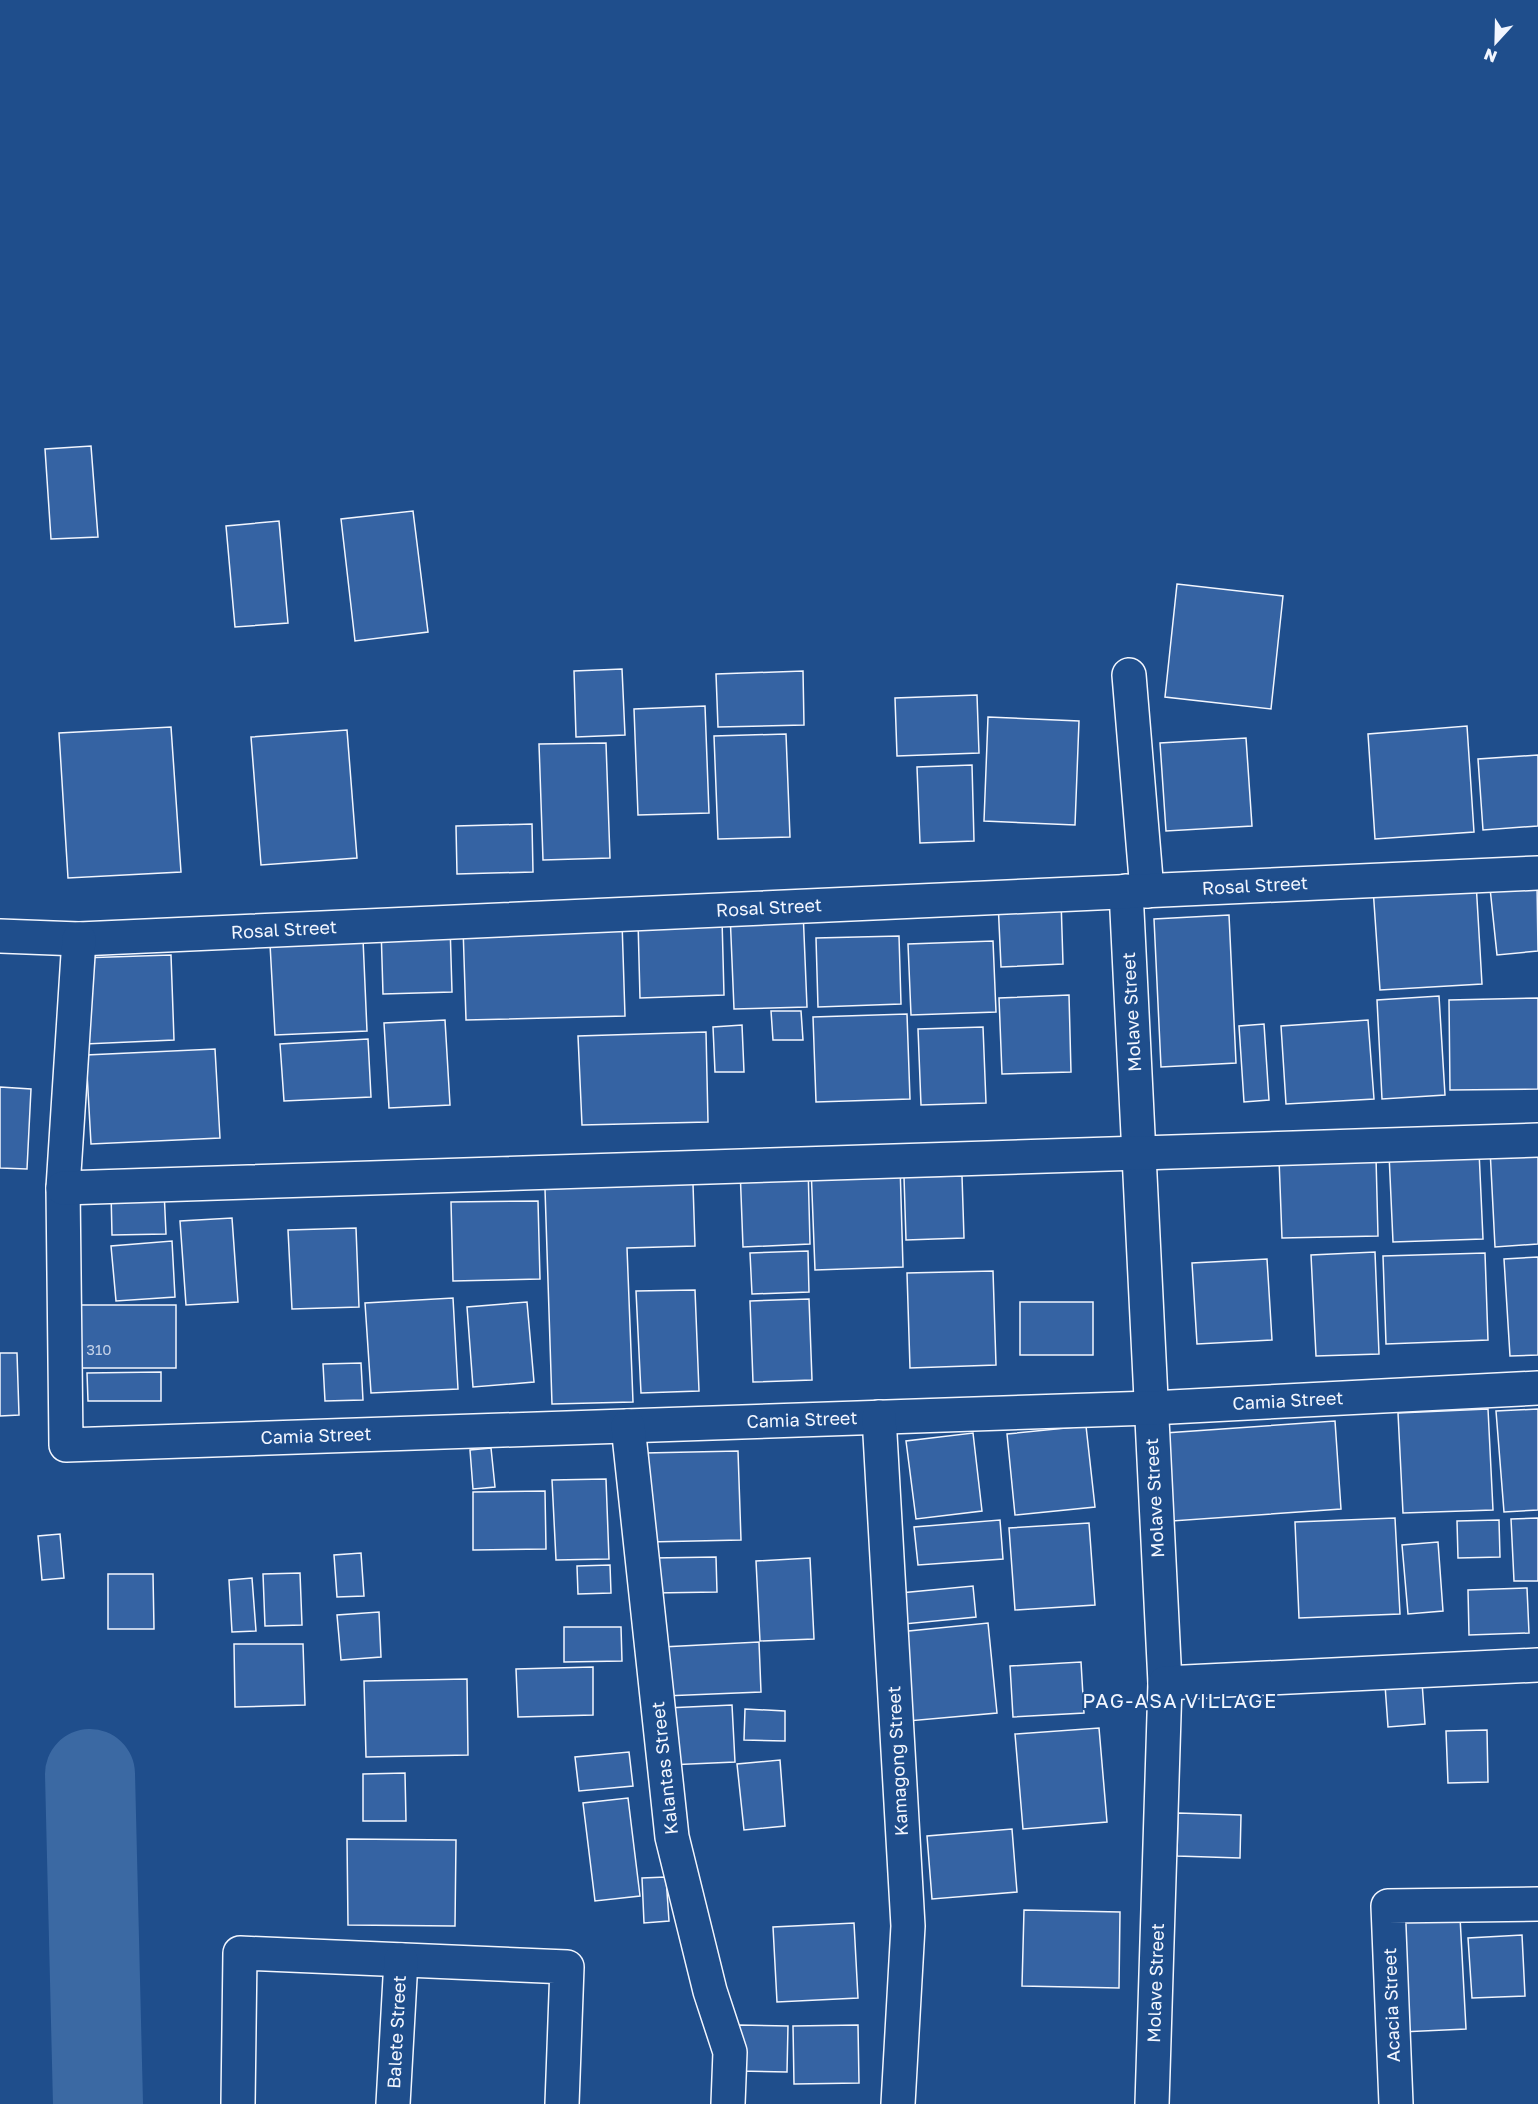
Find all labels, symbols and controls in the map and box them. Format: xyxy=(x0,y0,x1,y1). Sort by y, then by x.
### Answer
north arrow xyxy=(1466,12,1526,72)
text: N xyxy=(1481,44,1500,67)
street label: Rosal Street xyxy=(1201,871,1309,899)
street label: Rosal Street xyxy=(715,893,823,921)
street label: Rosal Street xyxy=(230,915,338,943)
street label: Molave Street xyxy=(1117,952,1145,1072)
house number: 310 xyxy=(86,1340,112,1358)
street label: Camia Street xyxy=(1232,1386,1344,1414)
street label: Camia Street xyxy=(746,1406,858,1432)
street label: Camia Street xyxy=(260,1422,372,1448)
street label: Molave Street xyxy=(1140,1438,1168,1558)
street label: Kamagong Street xyxy=(882,1685,912,1837)
district label: PAG-ASA VILLAGE xyxy=(1082,1688,1278,1712)
street label: Kalantas Street xyxy=(646,1700,682,1836)
street label: Molave Street xyxy=(1142,1923,1168,2043)
street label: Acacia Street xyxy=(1378,1947,1404,2063)
street label: Balete Street xyxy=(382,1975,410,2089)

